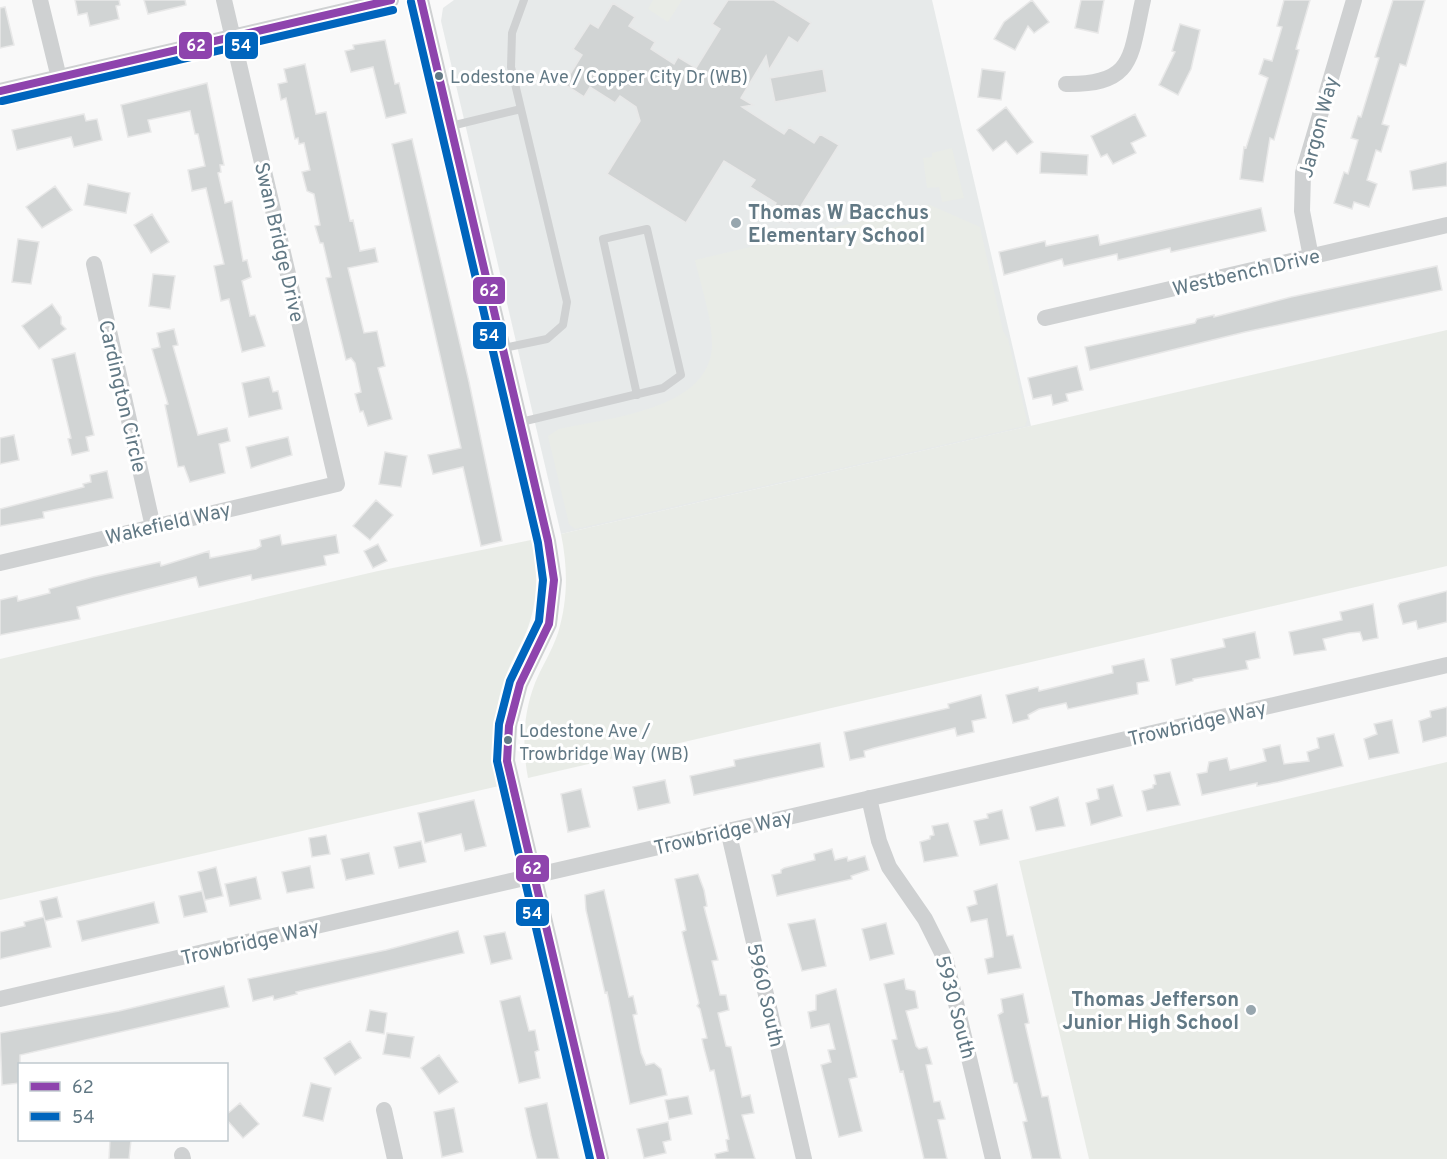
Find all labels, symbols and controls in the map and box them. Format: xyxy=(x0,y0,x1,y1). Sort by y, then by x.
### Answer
line badge: 62 xyxy=(178,31,213,60)
line badge: 54 xyxy=(224,31,259,60)
text: 62 xyxy=(186,37,206,57)
text: 54 xyxy=(231,37,251,57)
place label: Lodestone Ave / Copper City Dr (WB) xyxy=(450,67,748,90)
marker: Lodestone Ave / Copper City Dr (WB) xyxy=(433,70,445,82)
street label: Jargon Way xyxy=(1294,74,1346,181)
street label: Swan Bridge Drive xyxy=(247,160,309,325)
place label: Thomas W Bacchus Elementary School xyxy=(748,201,929,250)
marker: Thomas W Bacchus Elementary School xyxy=(729,216,743,230)
street label: Westbench Drive xyxy=(1170,244,1323,304)
line badge: 62 xyxy=(472,276,506,305)
text: 62 xyxy=(479,282,499,302)
street label: Cardington Circle xyxy=(91,318,151,475)
line badge: 54 xyxy=(472,321,507,350)
text: 54 xyxy=(479,327,499,347)
street label: Wakefield Way xyxy=(103,498,234,552)
street label: Trowbridge Way xyxy=(1126,696,1269,753)
place label: Lodestone Ave / Trowbridge Way (WB) xyxy=(519,721,689,767)
marker: Lodestone Ave / Trowbridge Way (WB) xyxy=(502,734,514,746)
street label: Trowbridge Way xyxy=(652,805,795,862)
line badge: 62 xyxy=(515,854,550,883)
text: 62 xyxy=(522,860,542,880)
line badge: 54 xyxy=(515,898,550,927)
text: 54 xyxy=(522,905,542,925)
street label: Trowbridge Way xyxy=(179,915,322,972)
street label: 5960 South xyxy=(739,941,789,1050)
street label: 5930 South xyxy=(928,953,980,1062)
place label: Thomas Jefferson Junior High School xyxy=(1062,988,1239,1037)
marker: Thomas Jefferson Junior High School xyxy=(1244,1003,1258,1017)
legend xyxy=(18,1063,228,1141)
text: 62 xyxy=(72,1077,94,1100)
text: 54 xyxy=(72,1107,95,1130)

